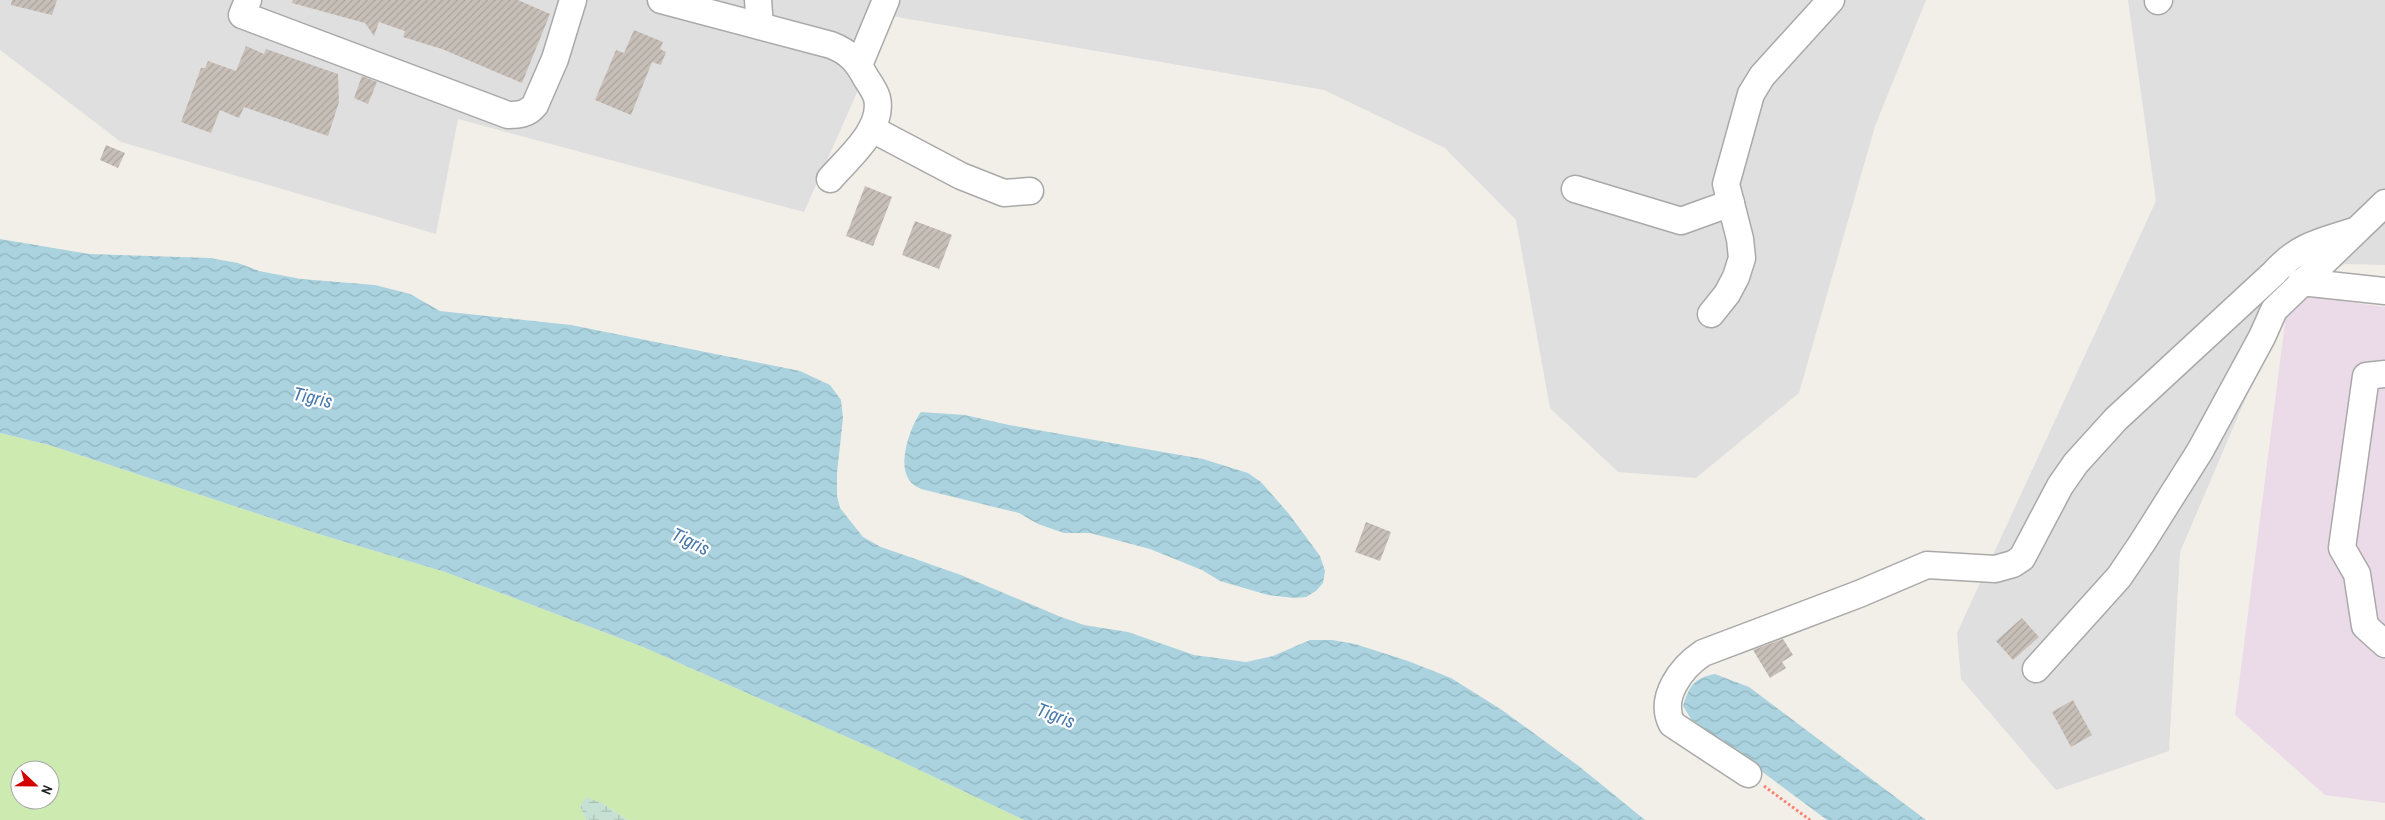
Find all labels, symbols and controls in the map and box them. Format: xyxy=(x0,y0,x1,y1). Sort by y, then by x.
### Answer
water label: Tigris xyxy=(291,380,335,414)
water label: Tigris xyxy=(668,521,714,561)
water label: Tigris xyxy=(1033,696,1079,734)
north arrow xyxy=(10,760,60,810)
text: N xyxy=(37,783,57,797)

